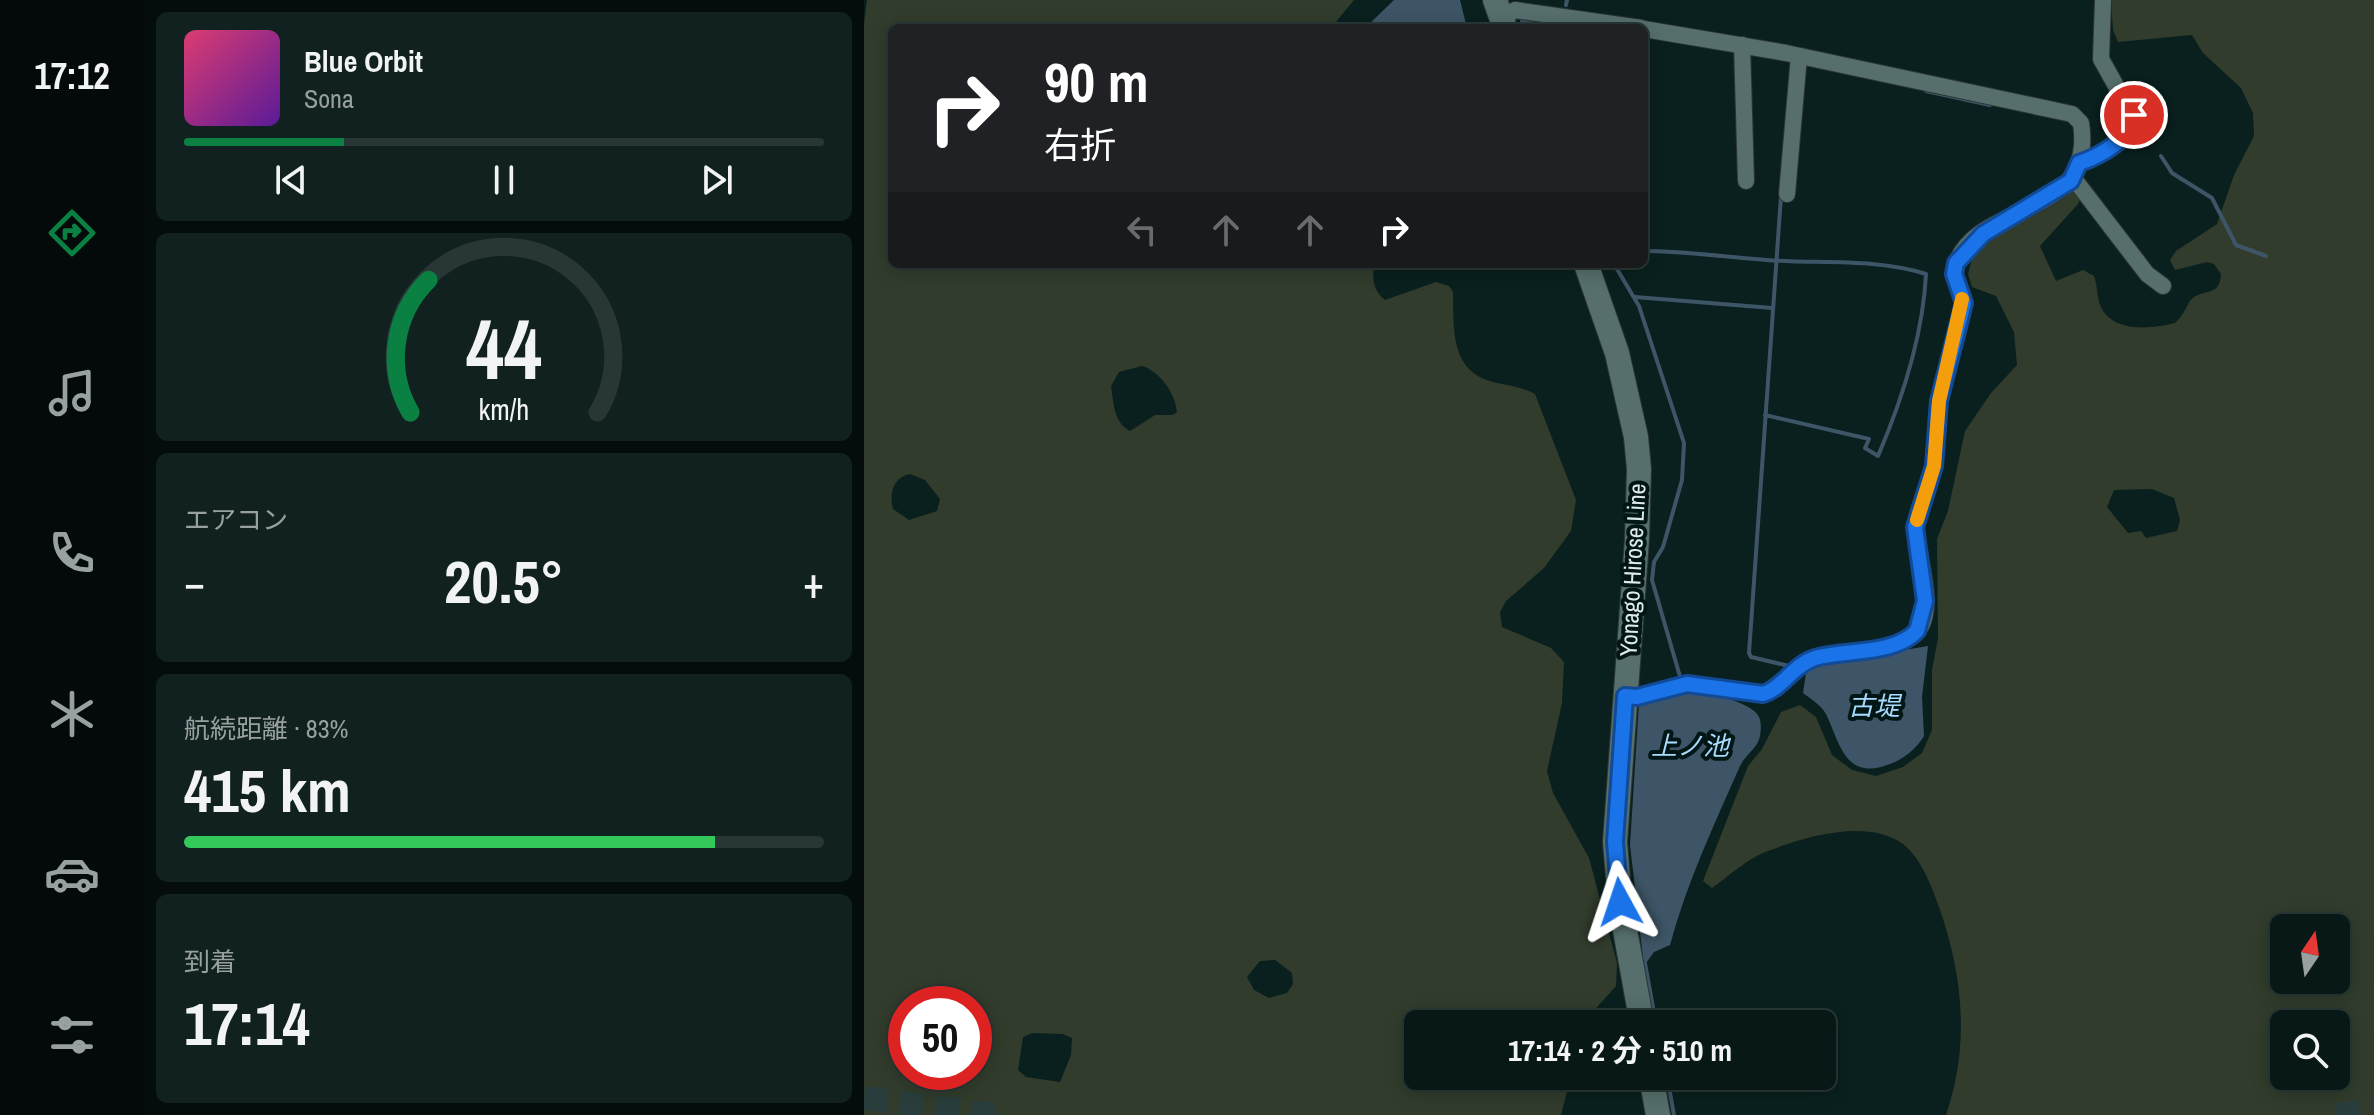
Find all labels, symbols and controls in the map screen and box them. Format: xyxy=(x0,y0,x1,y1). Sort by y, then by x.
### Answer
text: Blue Orbit xyxy=(304,41,423,81)
text: 90 m xyxy=(1044,44,1149,119)
text: 17:12 xyxy=(34,52,110,100)
icon: right xyxy=(912,56,1016,160)
text: Sona xyxy=(304,81,354,116)
pin xyxy=(2100,81,2168,149)
icon: arrive xyxy=(2112,93,2156,137)
text: 右折 xyxy=(1044,121,1116,169)
icon: previous xyxy=(269,158,313,202)
icon: pause xyxy=(482,158,526,202)
icon: next xyxy=(695,158,739,202)
icon: directions xyxy=(44,205,100,261)
icon: left xyxy=(1120,208,1164,252)
icon: ahead xyxy=(1204,208,1248,252)
icon: ahead xyxy=(1288,208,1332,252)
icon: right xyxy=(1372,208,1416,252)
text: 44 xyxy=(466,292,542,404)
icon: music xyxy=(44,365,100,421)
text: km/h xyxy=(479,390,529,429)
street label: Yonago Hirose Line xyxy=(1611,482,1653,657)
text: エアコン xyxy=(184,502,288,537)
icon: phone xyxy=(44,525,100,581)
text: 20.5° xyxy=(444,541,564,622)
text: − xyxy=(184,552,205,612)
text: + xyxy=(803,552,824,612)
icon: climate xyxy=(44,686,100,742)
water label: 古堤 xyxy=(1848,688,1903,723)
text: 航続距離 · 83% xyxy=(184,711,348,746)
water label: 上ノ池 xyxy=(1651,728,1732,763)
text: 415 km xyxy=(184,750,351,831)
icon: car xyxy=(44,846,100,902)
position arrow xyxy=(1578,860,1662,944)
north arrow xyxy=(2270,914,2350,994)
map controls xyxy=(2270,914,2350,1090)
text: 到着 xyxy=(184,944,236,979)
text: 17:14 xyxy=(184,983,310,1064)
speed limit sign: 50 xyxy=(888,986,992,1090)
icon: filters xyxy=(44,1007,100,1063)
button: search xyxy=(2270,1010,2350,1090)
text: 17:14 · 2 分 · 510 m xyxy=(1508,1030,1732,1070)

